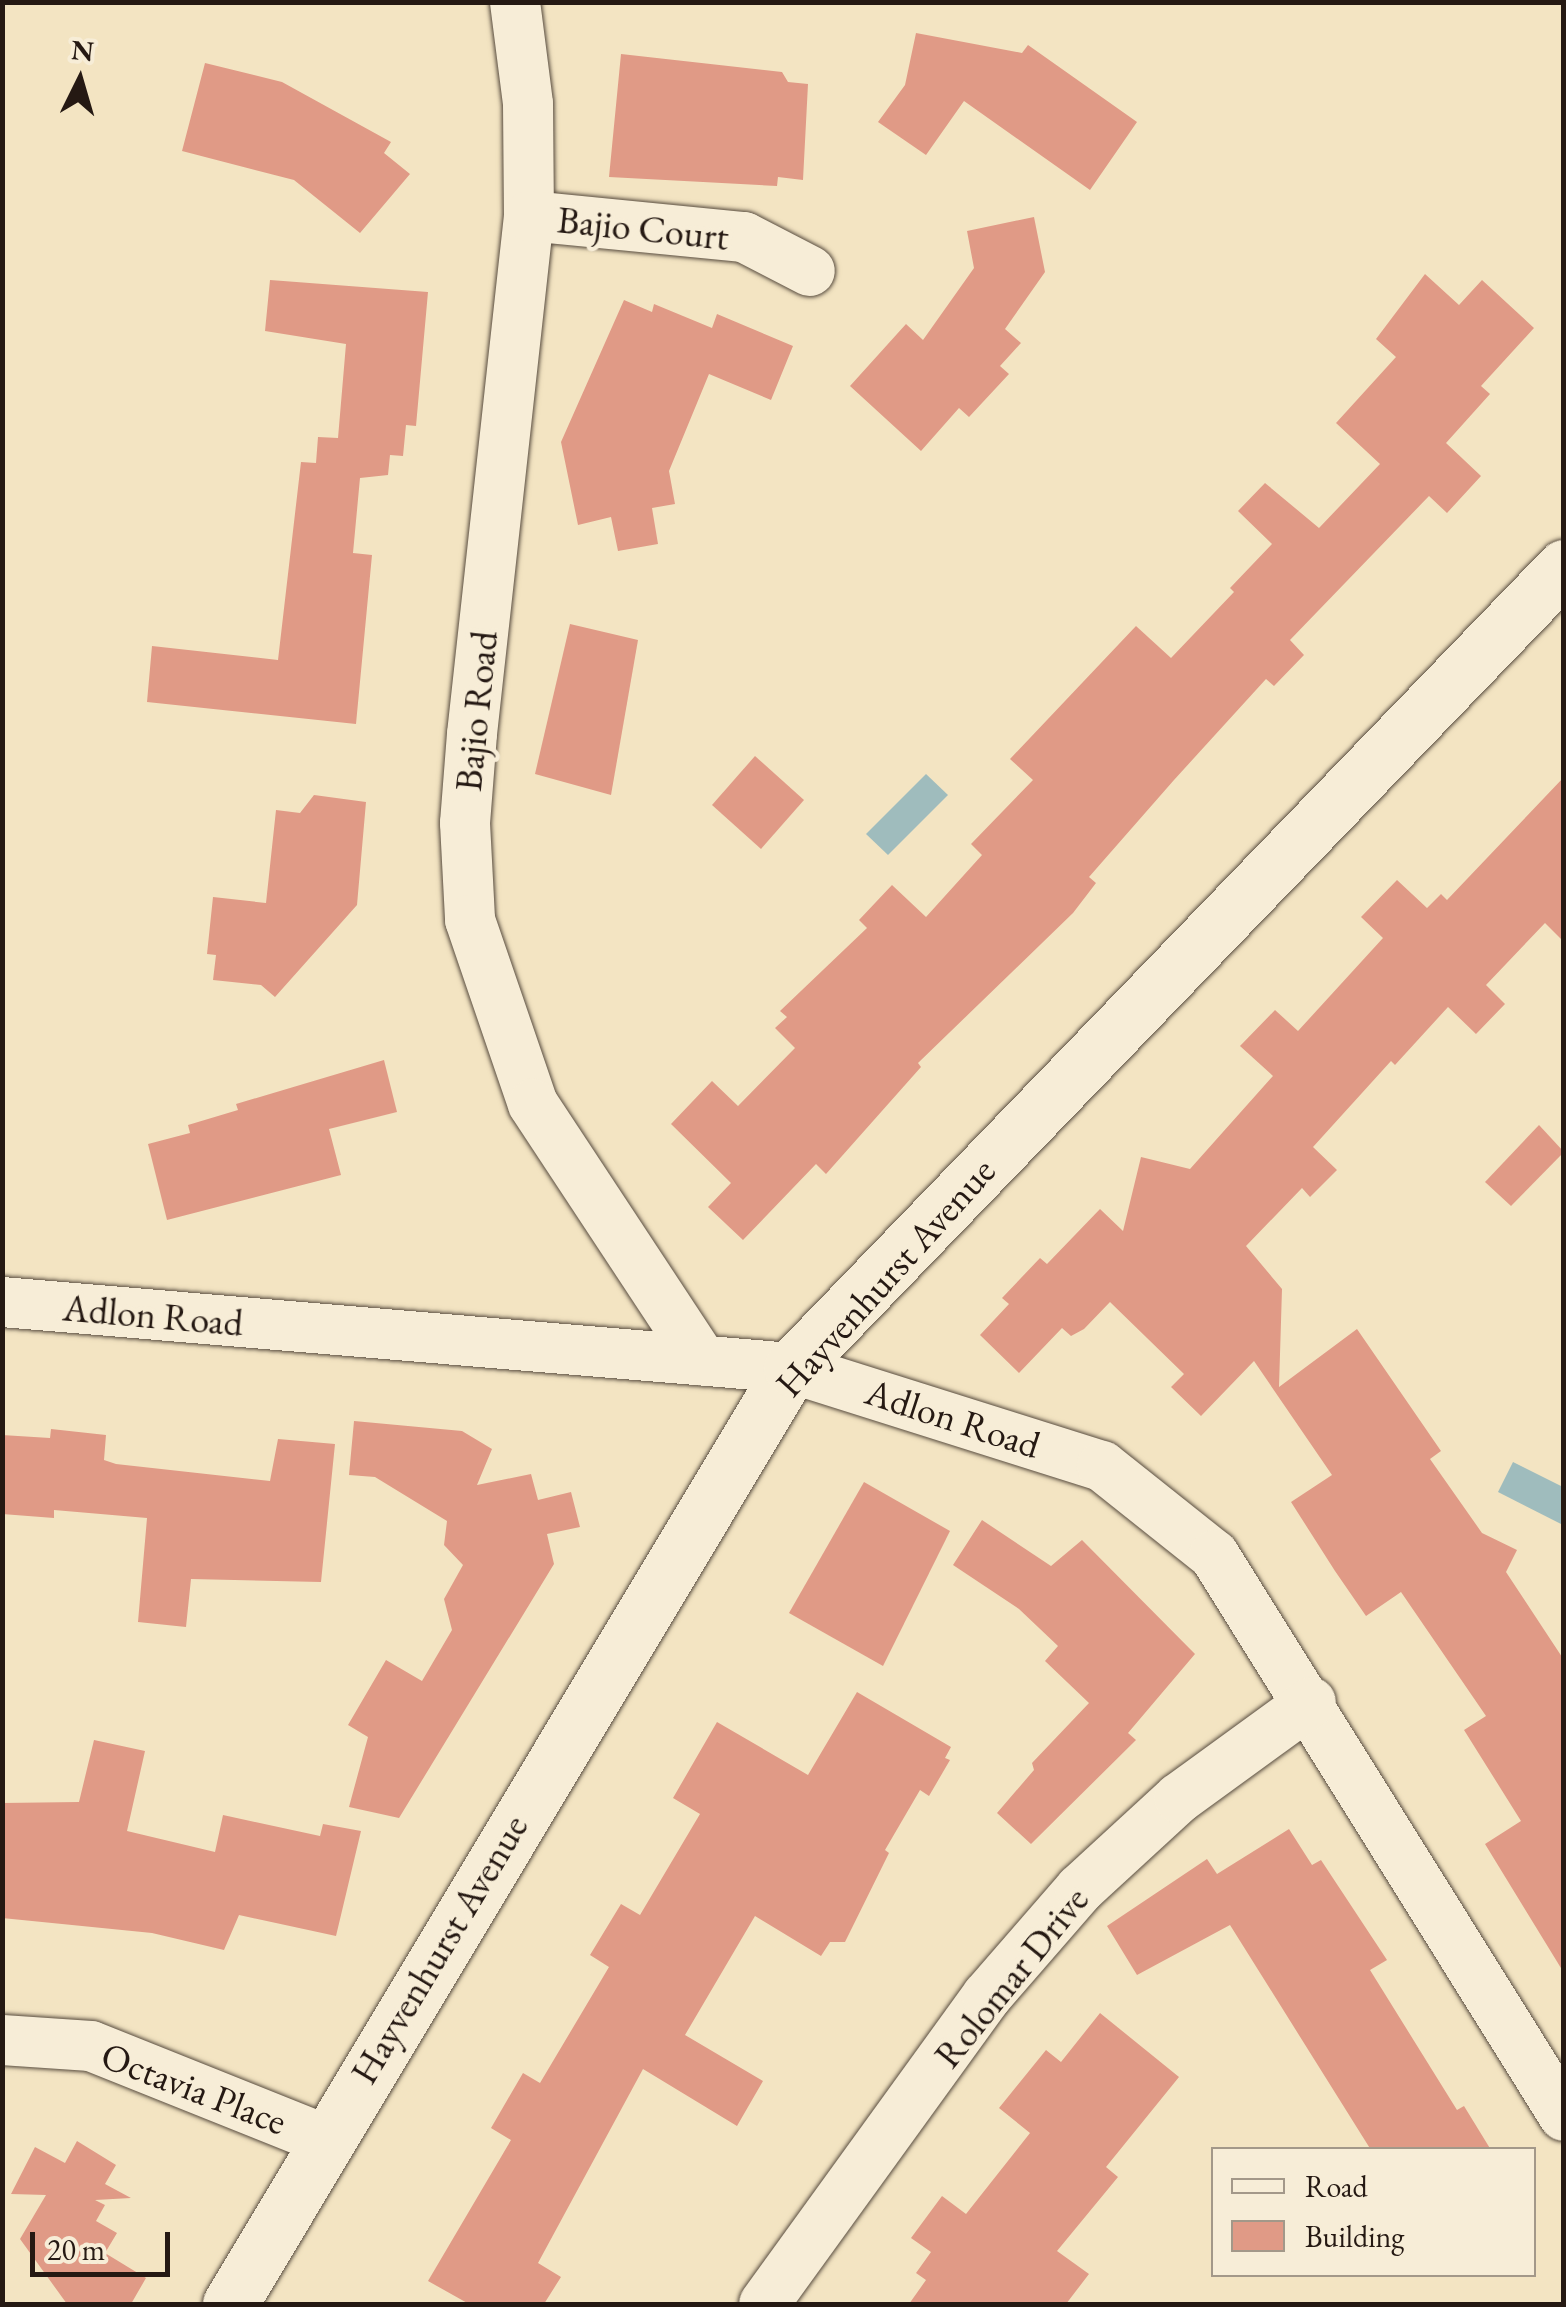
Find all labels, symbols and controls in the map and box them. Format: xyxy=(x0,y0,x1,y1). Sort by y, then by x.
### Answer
north arrow xyxy=(30,30,130,130)
text: N xyxy=(70,31,95,69)
street label: Bajio Court xyxy=(555,196,731,260)
street label: Bajio Road xyxy=(445,629,507,793)
street label: Hayvenhurst Avenue xyxy=(766,1148,1004,1406)
street label: Adlon Road xyxy=(61,1284,245,1346)
street label: Adlon Road xyxy=(860,1368,1046,1468)
street label: Hayvenhurst Avenue xyxy=(341,1806,537,2092)
street label: Rolomar Drive xyxy=(924,1877,1098,2077)
street label: Octavia Place xyxy=(95,2032,293,2144)
legend xyxy=(1211,2147,1536,2277)
text: Road xyxy=(1305,2167,1368,2206)
scale bar xyxy=(35,2212,175,2274)
text: Building xyxy=(1305,2217,1404,2256)
text: 20 m xyxy=(47,2230,105,2269)

